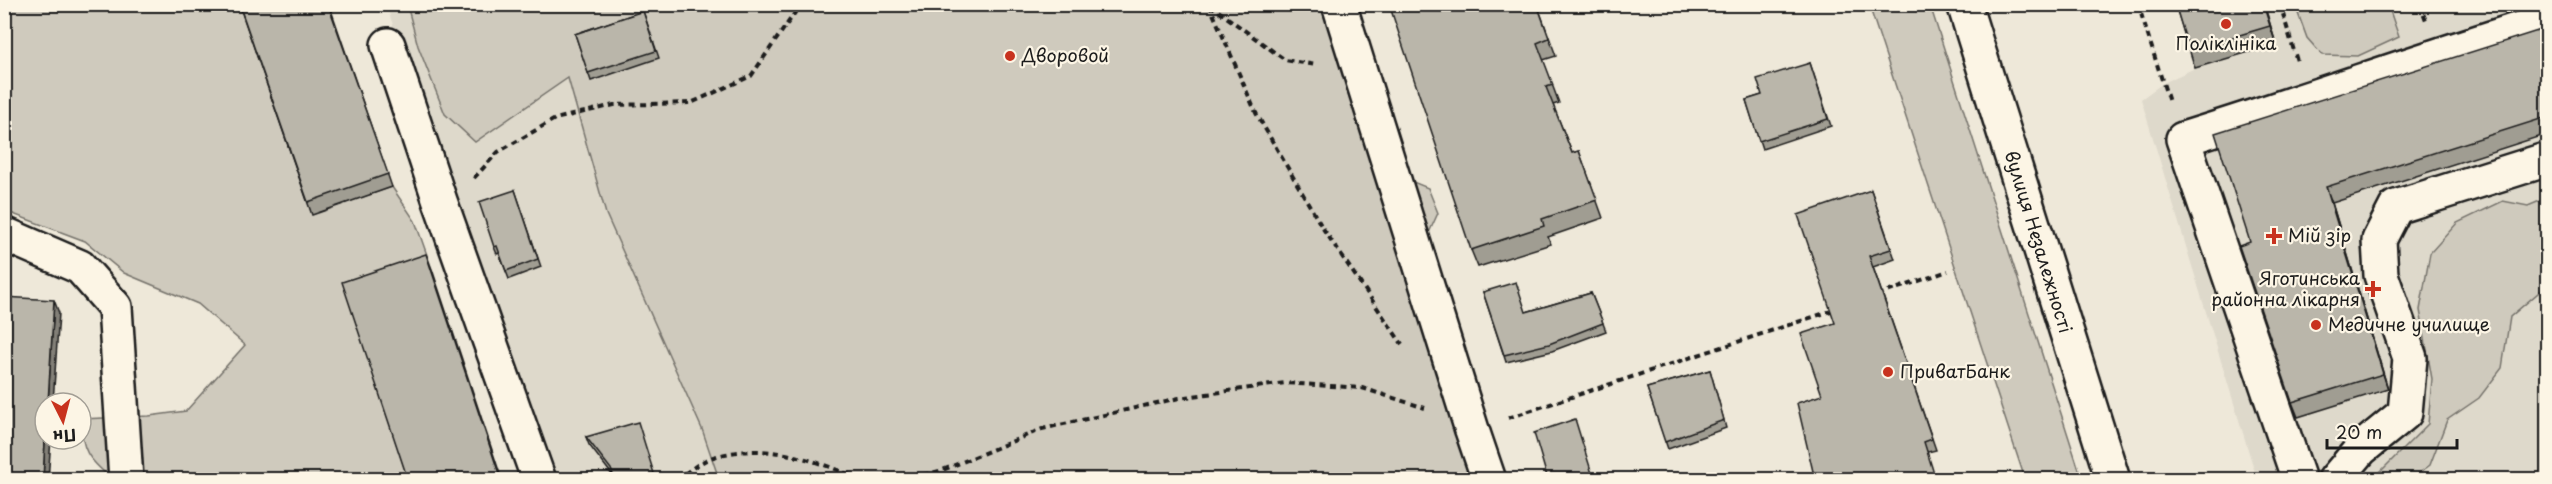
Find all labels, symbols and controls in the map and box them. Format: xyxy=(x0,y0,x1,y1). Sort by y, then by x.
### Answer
marker: Поліклініка xyxy=(2219,17,2233,31)
place label: Поліклініка xyxy=(2176,29,2277,56)
place label: Дворовой xyxy=(1021,41,1109,68)
marker: Дворовой xyxy=(1003,49,1017,63)
street label: вулиця Незалежності xyxy=(1999,147,2080,336)
place label: Мій зір xyxy=(2288,221,2351,248)
marker: Мій зір xyxy=(2265,227,2283,245)
place label: Яготинська районна лікарня xyxy=(2211,264,2361,312)
marker: Яготинська районна лікарня xyxy=(2364,280,2382,298)
place label: Медичне училище xyxy=(2328,310,2490,337)
marker: Медичне училище xyxy=(2309,318,2323,332)
place label: ПриватБанк xyxy=(1900,357,2010,384)
marker: ПриватБанк xyxy=(1881,365,1895,379)
north arrow xyxy=(33,391,93,451)
scale bar xyxy=(2327,412,2458,450)
text: 20 m xyxy=(2336,418,2382,445)
text: Пн xyxy=(52,424,77,450)

